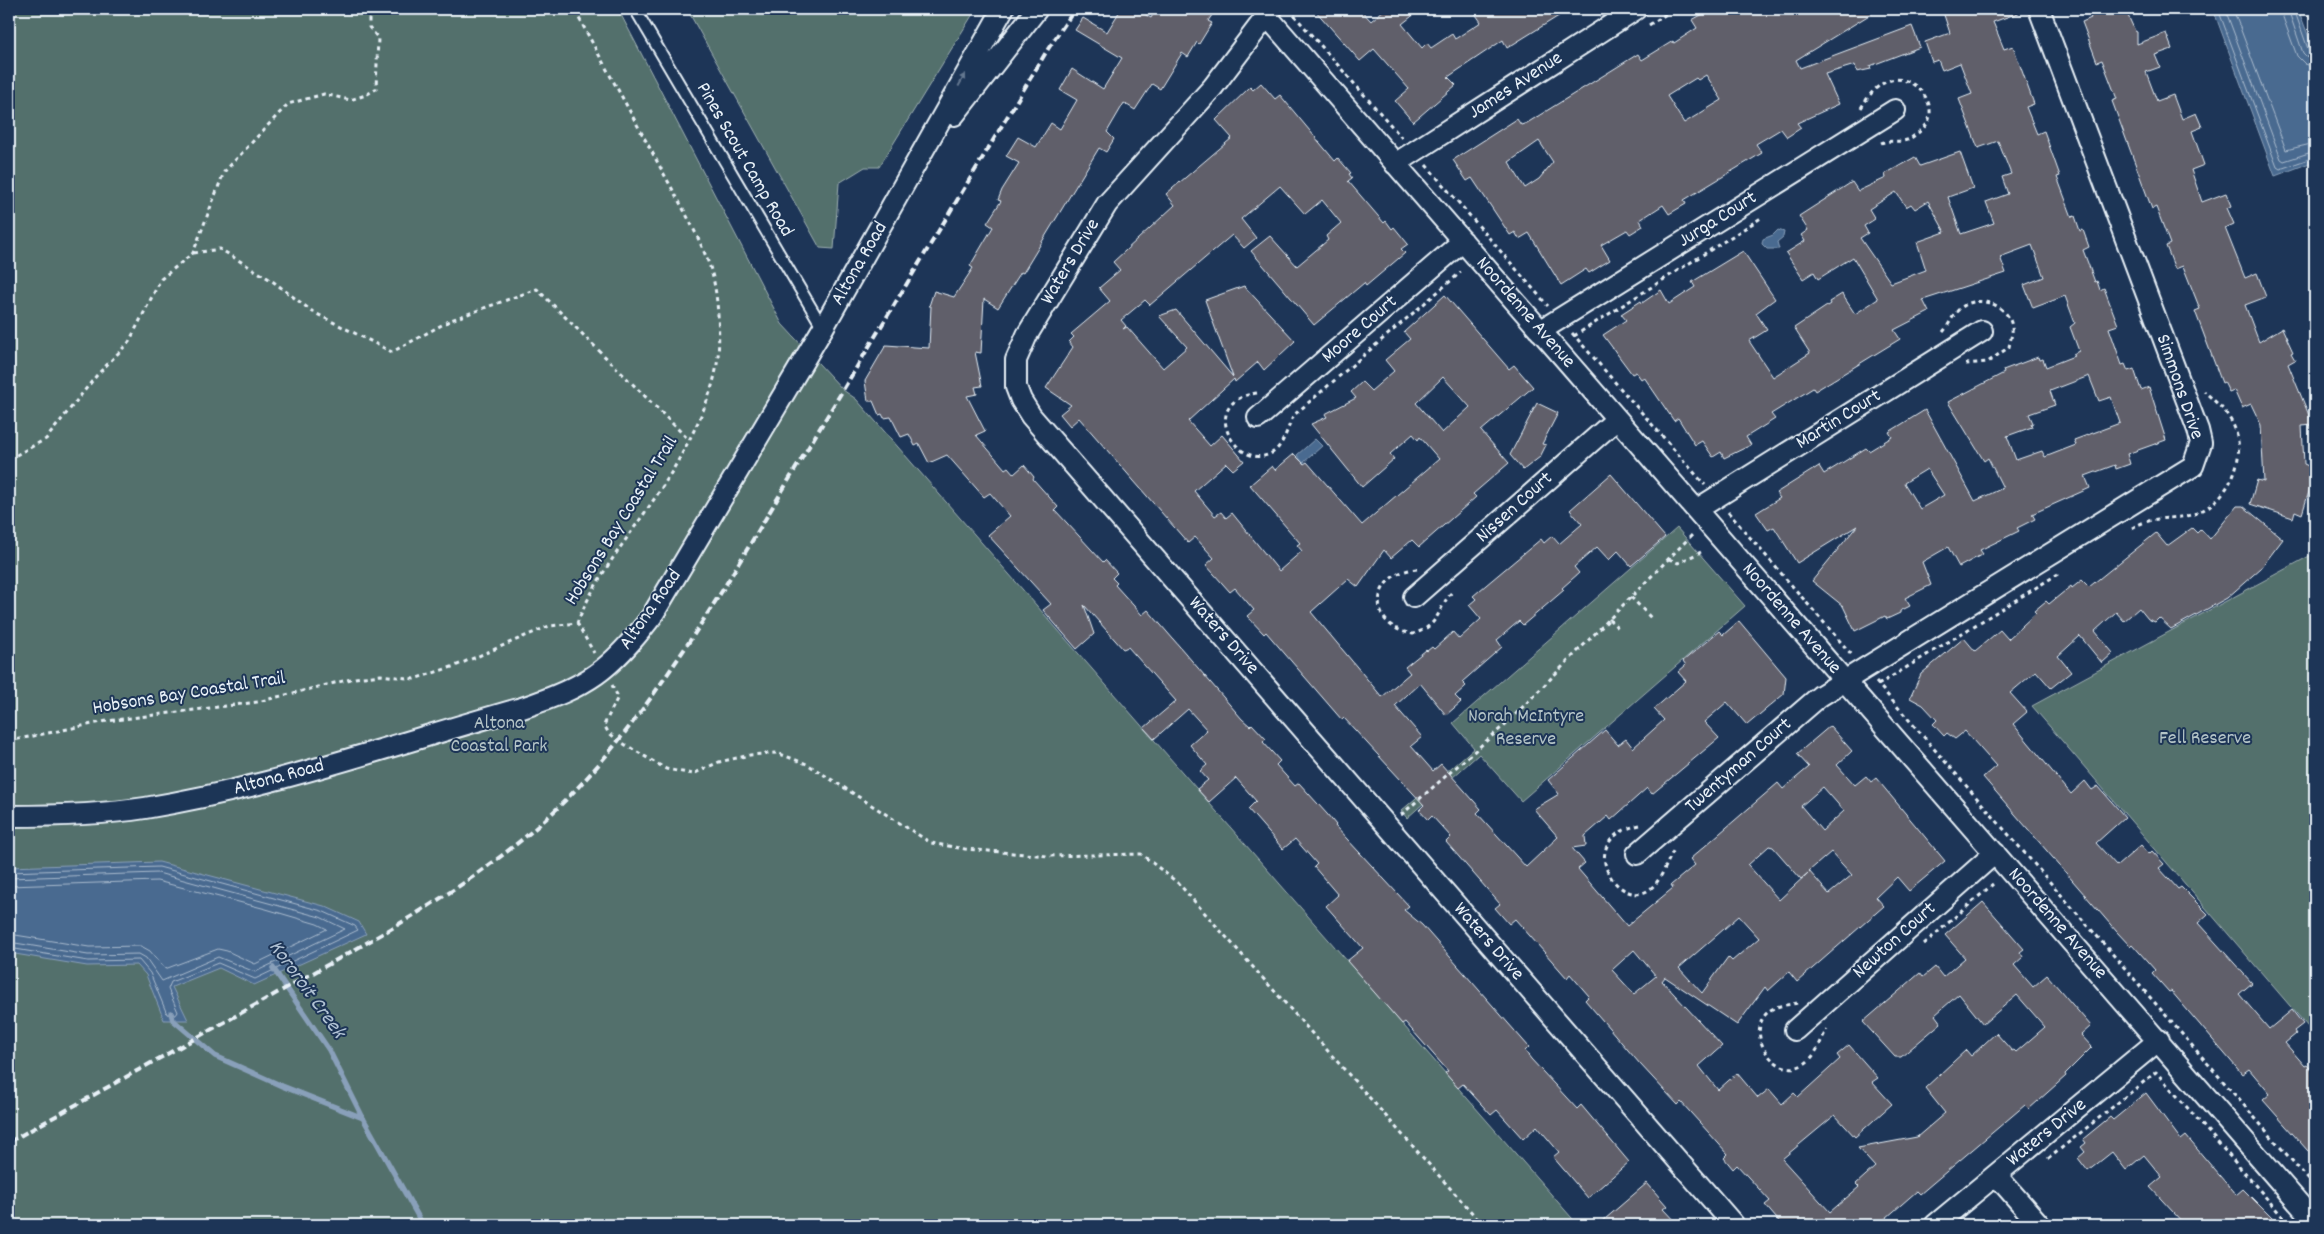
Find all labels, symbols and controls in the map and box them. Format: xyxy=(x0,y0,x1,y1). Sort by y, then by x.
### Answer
street label: James Avenue xyxy=(1464,45,1569,127)
one-way arrow xyxy=(957,73,966,87)
street label: Pines Scout Camp Road xyxy=(688,78,800,242)
street label: Jurga Court xyxy=(1673,185,1763,255)
street label: Waters Drive xyxy=(1034,213,1108,310)
street label: Altona Road xyxy=(825,217,895,311)
street label: Noordenne Avenue xyxy=(1469,251,1582,375)
street label: Moore Court xyxy=(1316,289,1404,371)
street label: Simmons Drive xyxy=(2148,331,2210,444)
street label: Martin Court xyxy=(1791,383,1887,457)
street label: Hobsons Bay Coastal Trail xyxy=(559,431,686,611)
street label: Nissen Court xyxy=(1470,466,1560,550)
street label: Noordenne Avenue xyxy=(1735,557,1848,681)
street label: Altona Road xyxy=(613,564,689,656)
street label: Waters Drive xyxy=(1181,591,1265,682)
street label: Hobsons Bay Coastal Trail xyxy=(91,665,288,723)
park label: Norah McIntyre Reserve xyxy=(1468,703,1584,754)
park label: Altona Coastal Park xyxy=(451,710,547,761)
street label: Twentyman Court xyxy=(1679,712,1799,820)
park label: Fell Reserve xyxy=(2159,725,2251,753)
street label: Altona Road xyxy=(231,752,327,804)
street label: Noordenne Avenue xyxy=(2001,862,2114,986)
street label: Newton Court xyxy=(1847,896,1943,986)
street label: Waters Drive xyxy=(1446,897,1530,988)
water label: Kororoit Creek xyxy=(260,935,353,1047)
street label: Waters Drive xyxy=(2001,1092,2093,1174)

